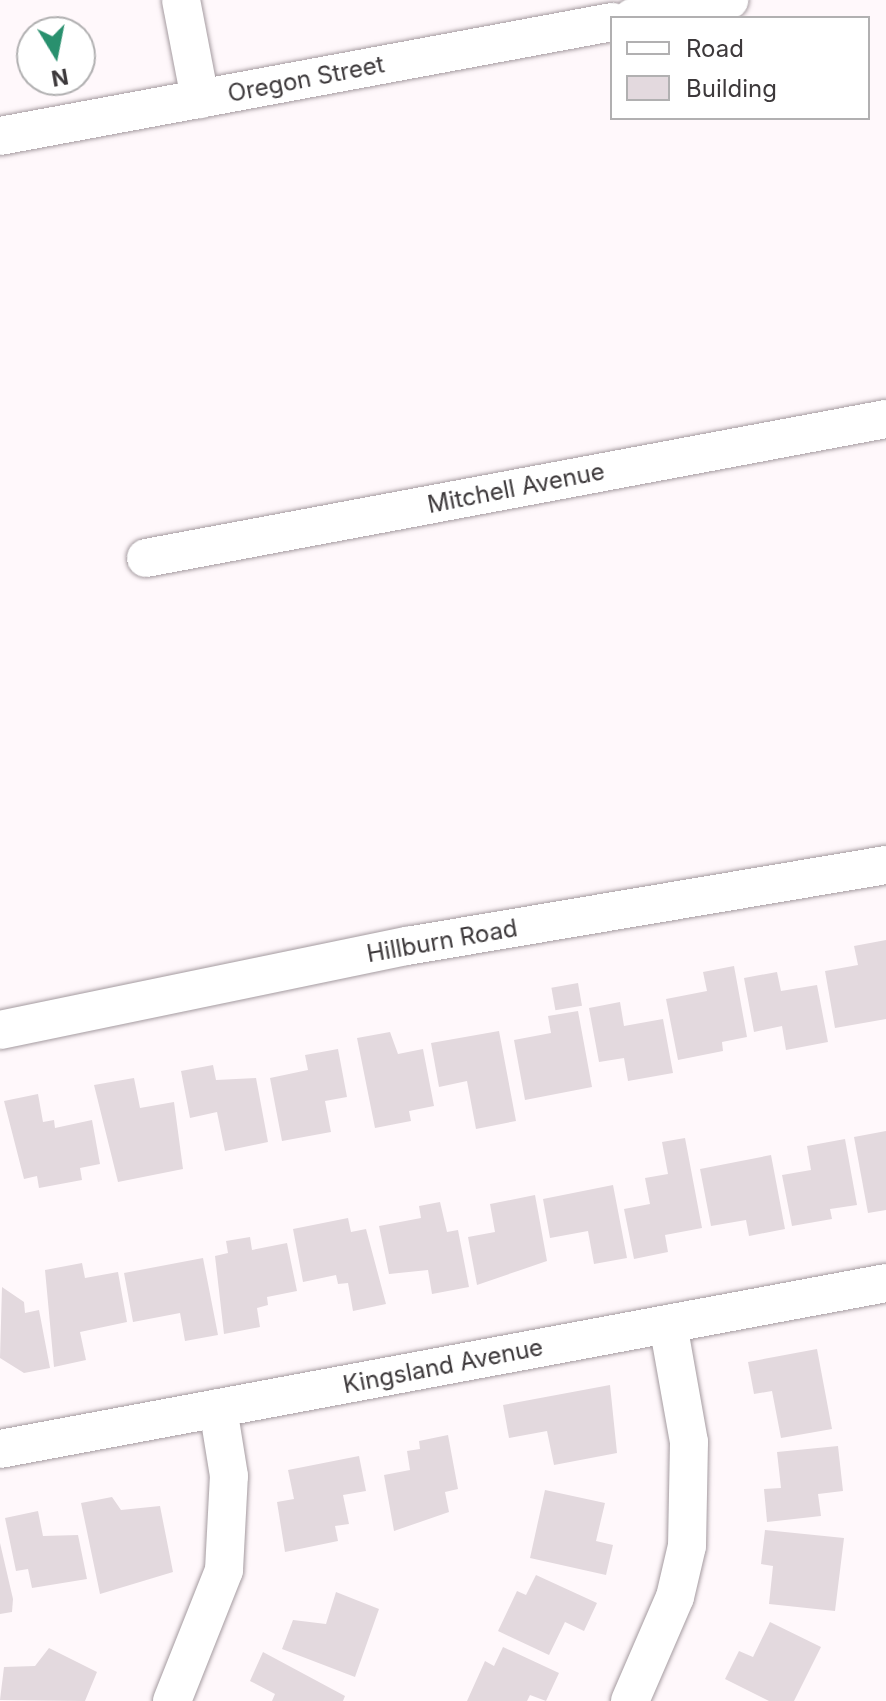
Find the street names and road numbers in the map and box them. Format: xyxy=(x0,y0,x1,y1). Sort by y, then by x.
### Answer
street label: Oregon Street xyxy=(225,50,387,108)
street label: Mitchell Avenue xyxy=(425,457,607,519)
street label: Hillburn Road xyxy=(364,914,520,968)
street label: Kingsland Avenue xyxy=(341,1332,545,1400)

